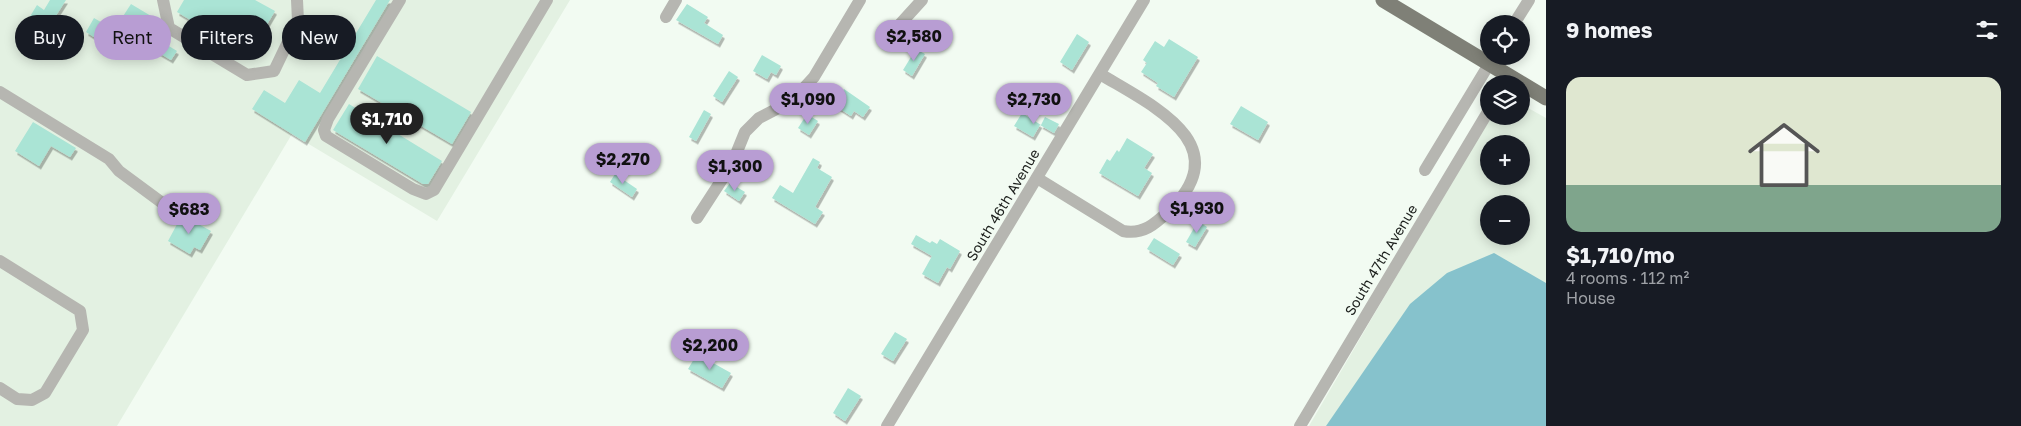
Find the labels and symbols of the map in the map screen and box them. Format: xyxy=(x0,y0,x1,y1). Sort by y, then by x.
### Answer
pin: $2,580 xyxy=(873,20,955,62)
pin: $1,090 xyxy=(767,82,849,125)
pin: $2,730 xyxy=(993,82,1075,125)
pin: $1,710 xyxy=(346,102,428,145)
pin: $2,270 xyxy=(582,142,664,185)
street label: South 46th Avenue xyxy=(962,146,1043,264)
pin: $1,300 xyxy=(694,150,776,192)
pin: $683 xyxy=(159,192,219,235)
pin: $1,930 xyxy=(1156,192,1238,234)
street label: South 47th Avenue xyxy=(1341,201,1420,318)
pin: $2,200 xyxy=(669,328,751,371)

